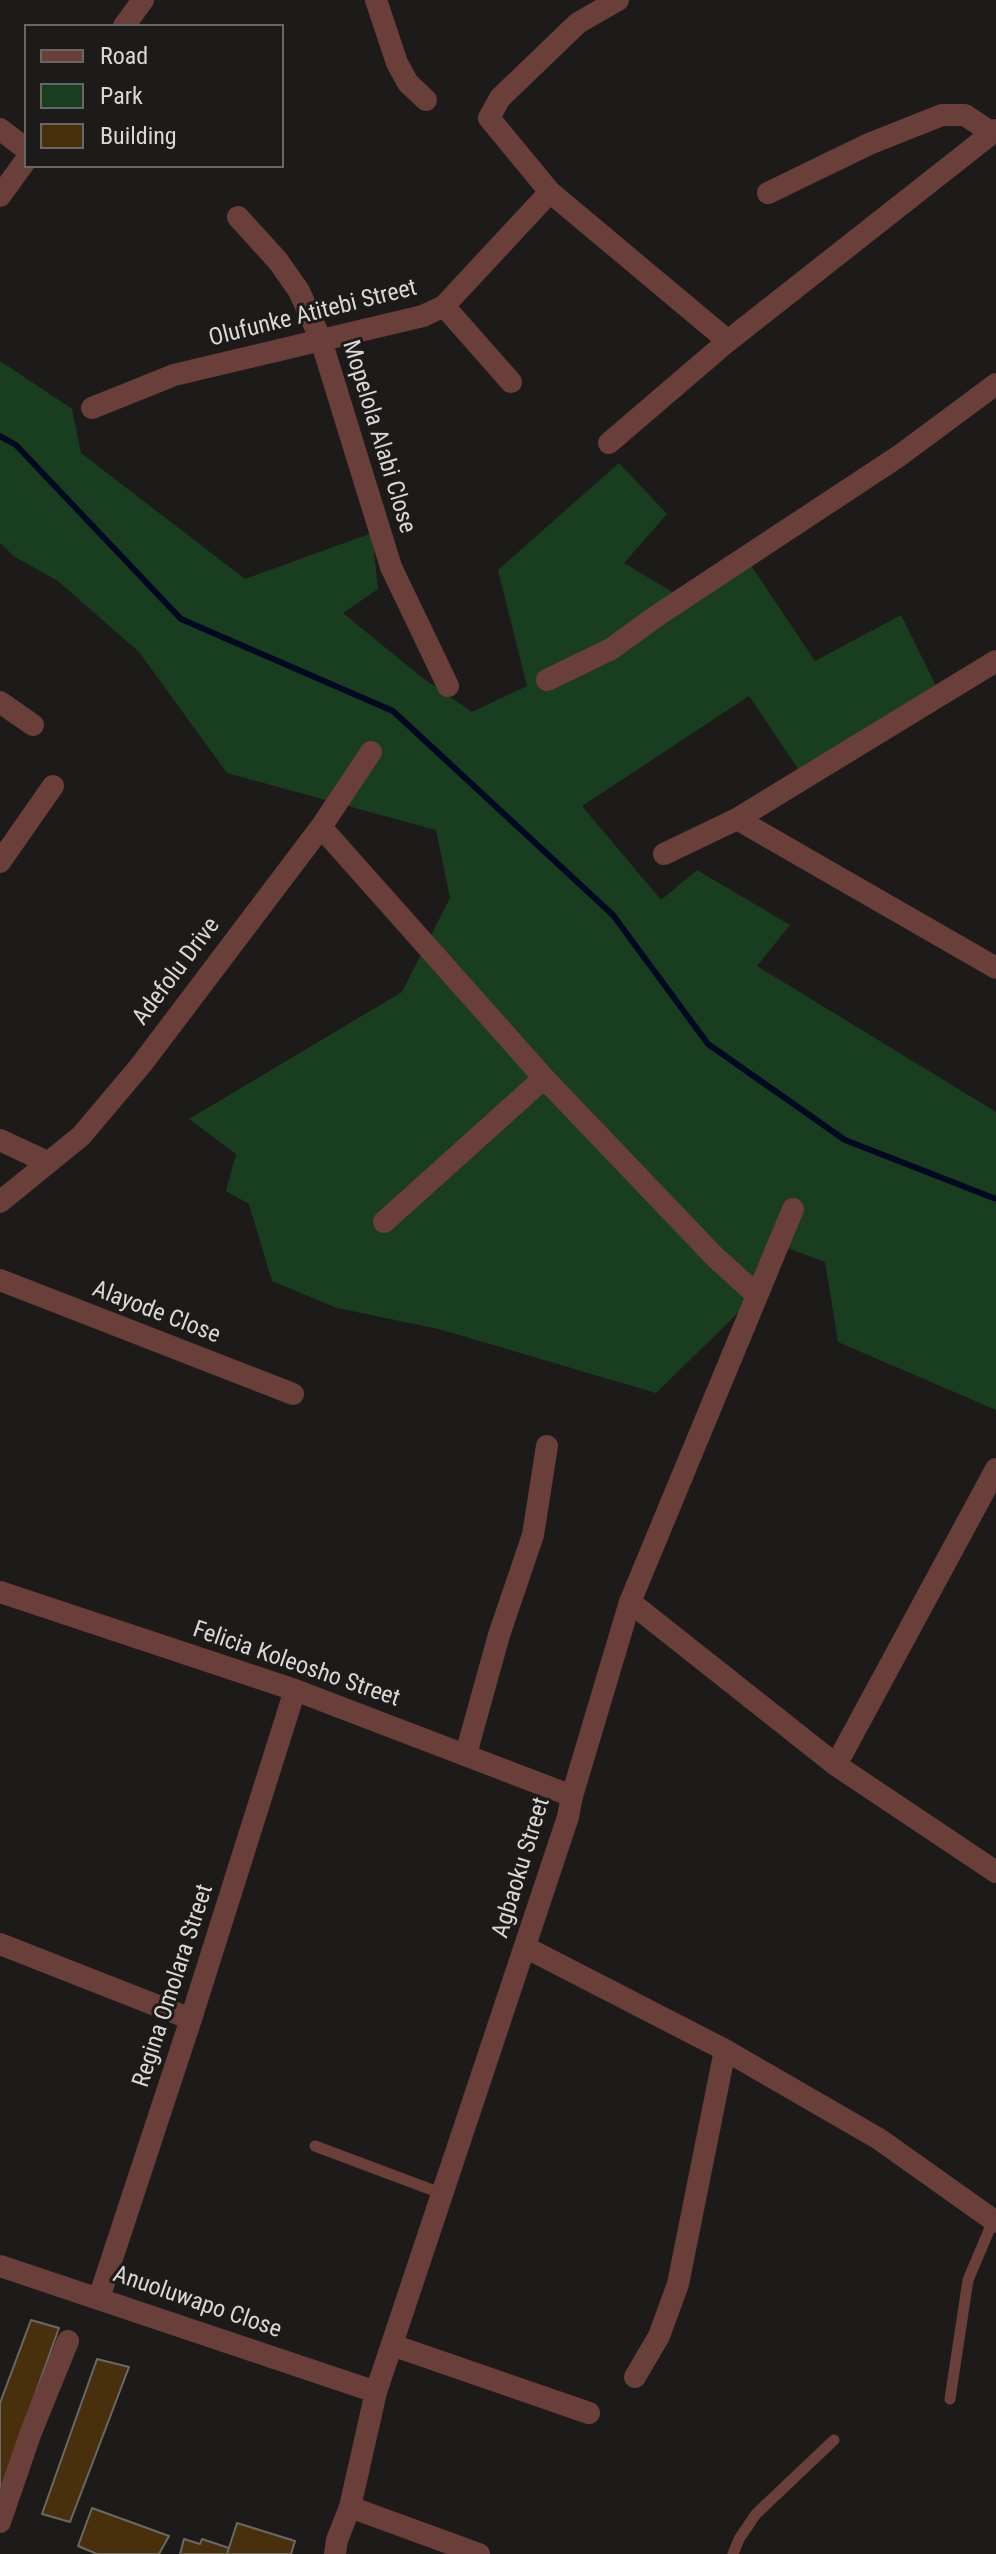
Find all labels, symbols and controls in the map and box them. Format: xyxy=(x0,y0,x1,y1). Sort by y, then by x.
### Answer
legend xyxy=(24,24,284,168)
text: Road xyxy=(100,42,148,70)
text: Park xyxy=(100,82,143,110)
text: Building xyxy=(100,122,177,150)
street label: Olufunke Atitebi Street xyxy=(206,274,420,354)
street label: Mopelola Alabi Close xyxy=(335,337,421,537)
street label: Adefolu Drive xyxy=(127,913,227,1031)
street label: Alayode Close xyxy=(88,1275,224,1351)
street label: Felicia Koleosho Street xyxy=(189,1616,403,1714)
street label: Agbaoku Street xyxy=(487,1794,557,1942)
street label: Regina Omolara Street xyxy=(128,1881,220,2091)
street label: Anuoluwapo Close xyxy=(109,2261,285,2345)

